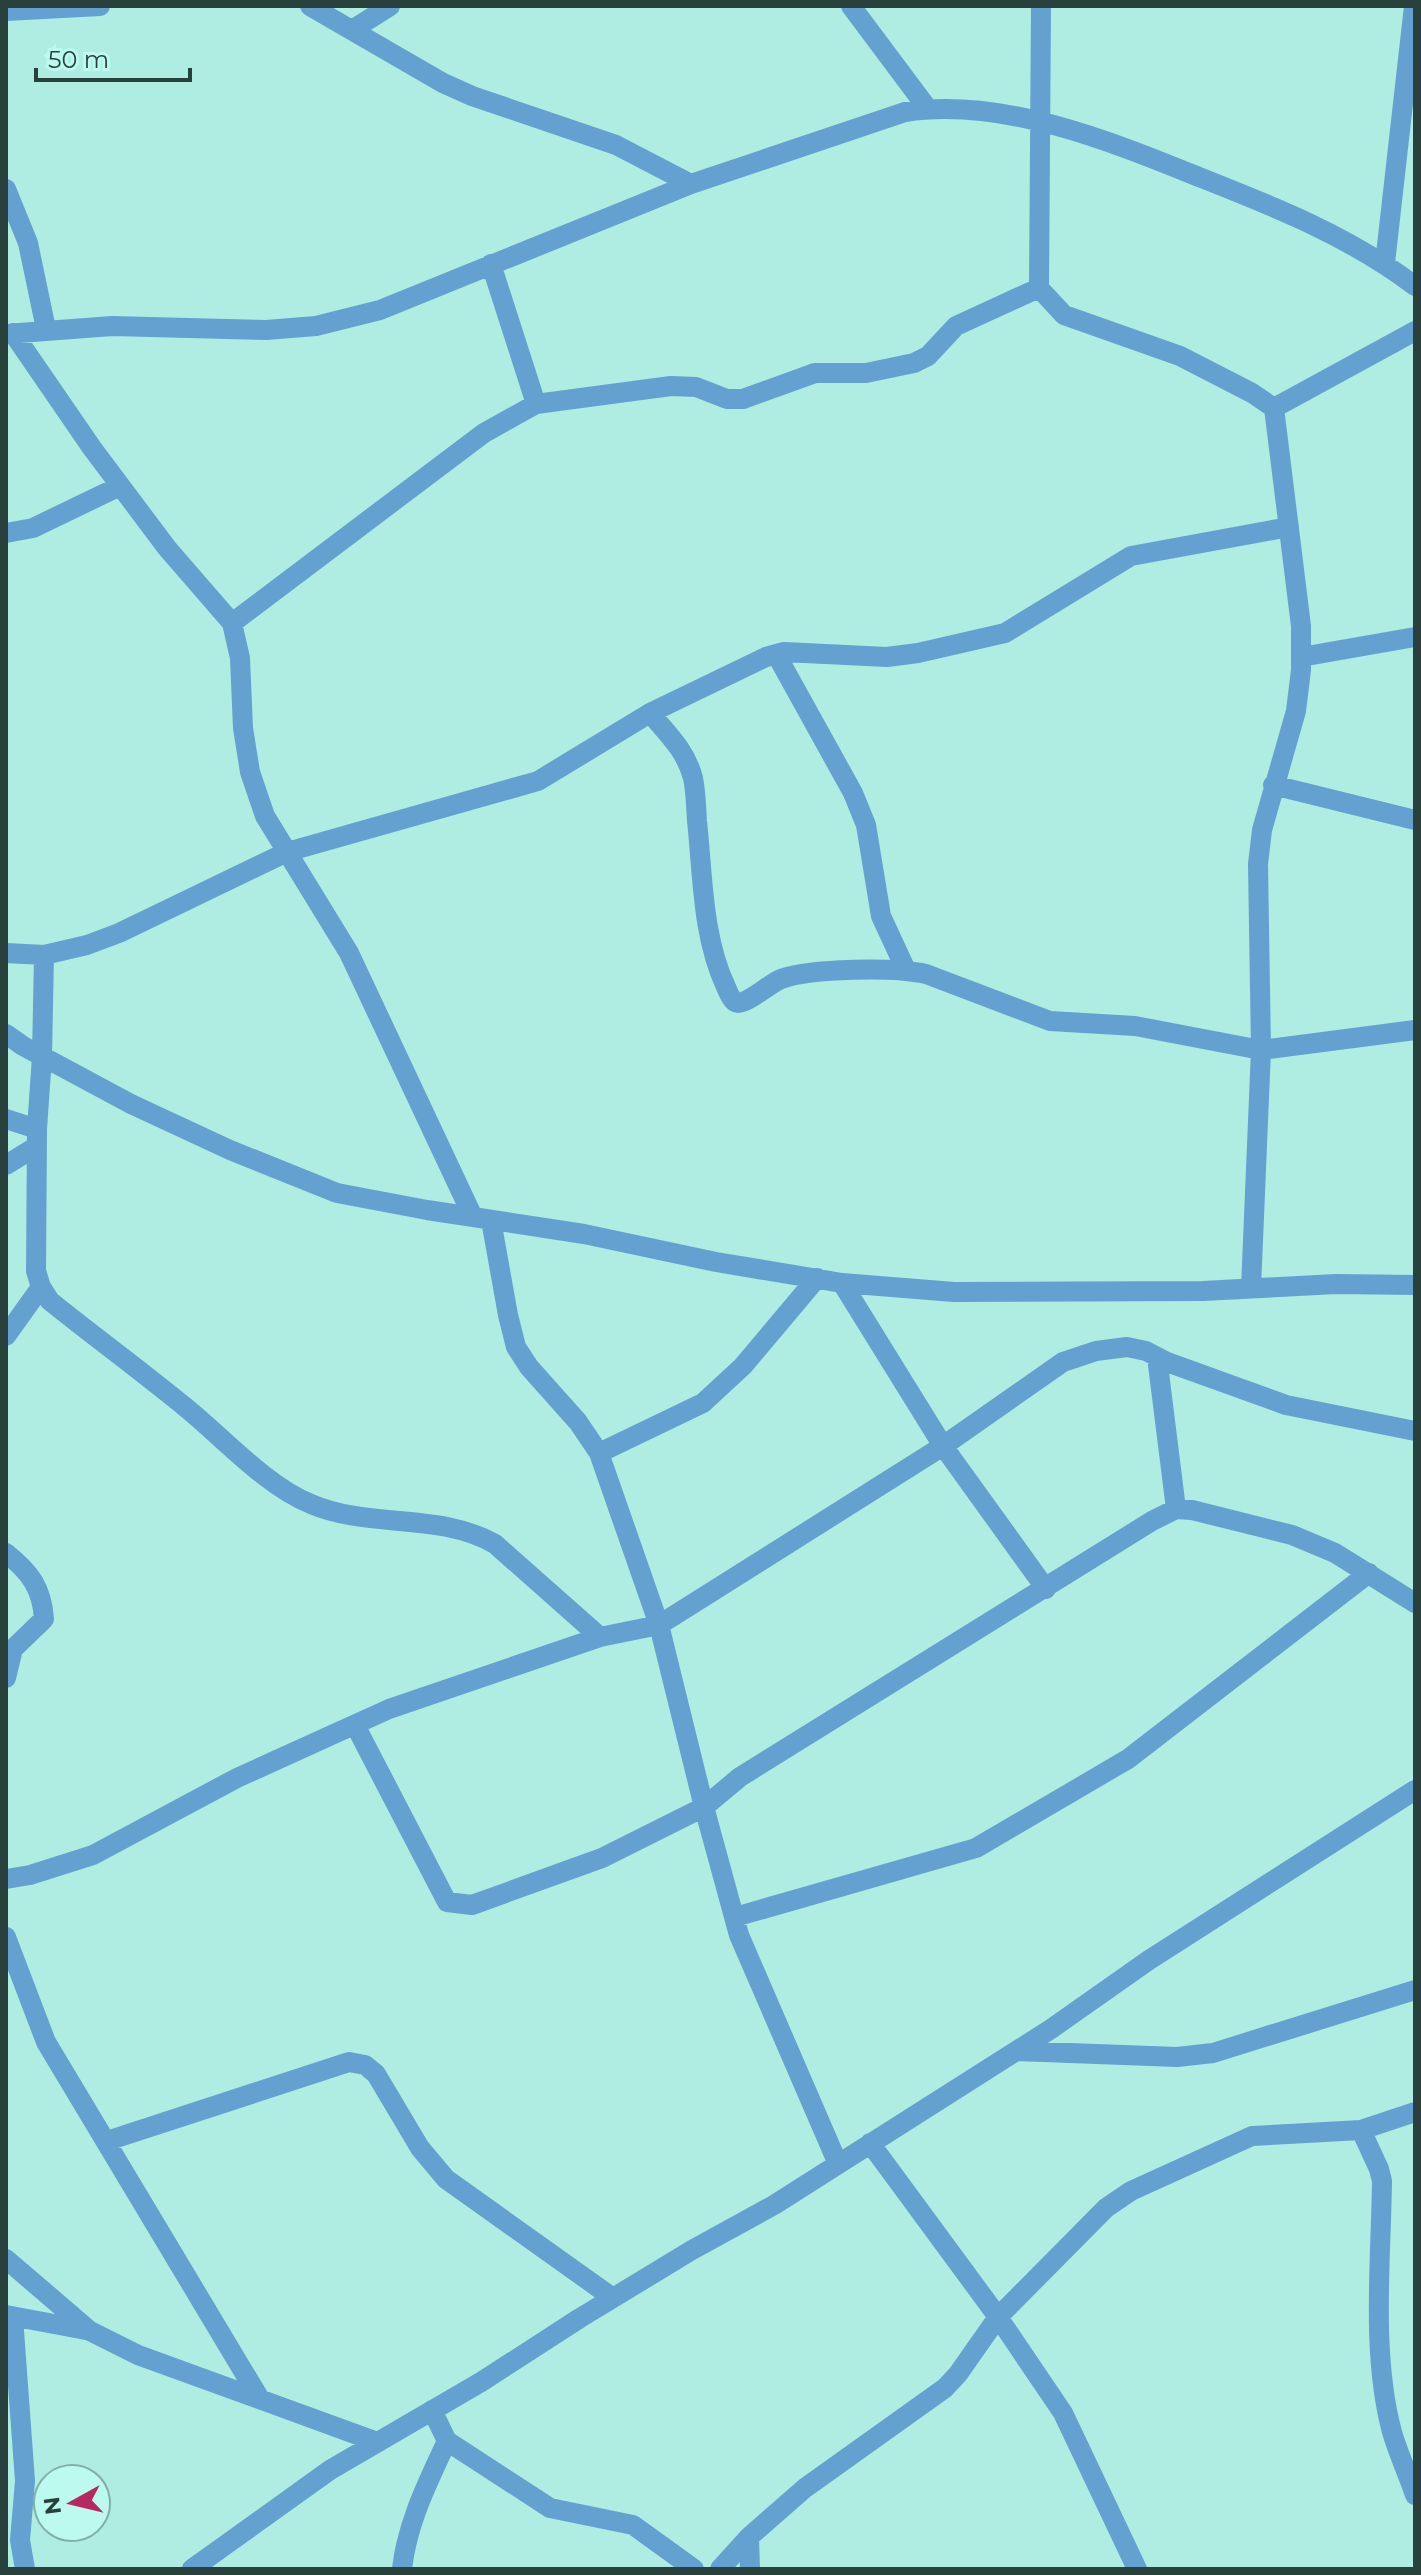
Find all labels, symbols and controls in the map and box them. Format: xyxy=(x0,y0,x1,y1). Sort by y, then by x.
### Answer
scale bar xyxy=(36,32,190,82)
text: 50 m xyxy=(48,45,109,74)
north arrow xyxy=(32,2463,112,2543)
text: N xyxy=(38,2495,67,2516)

